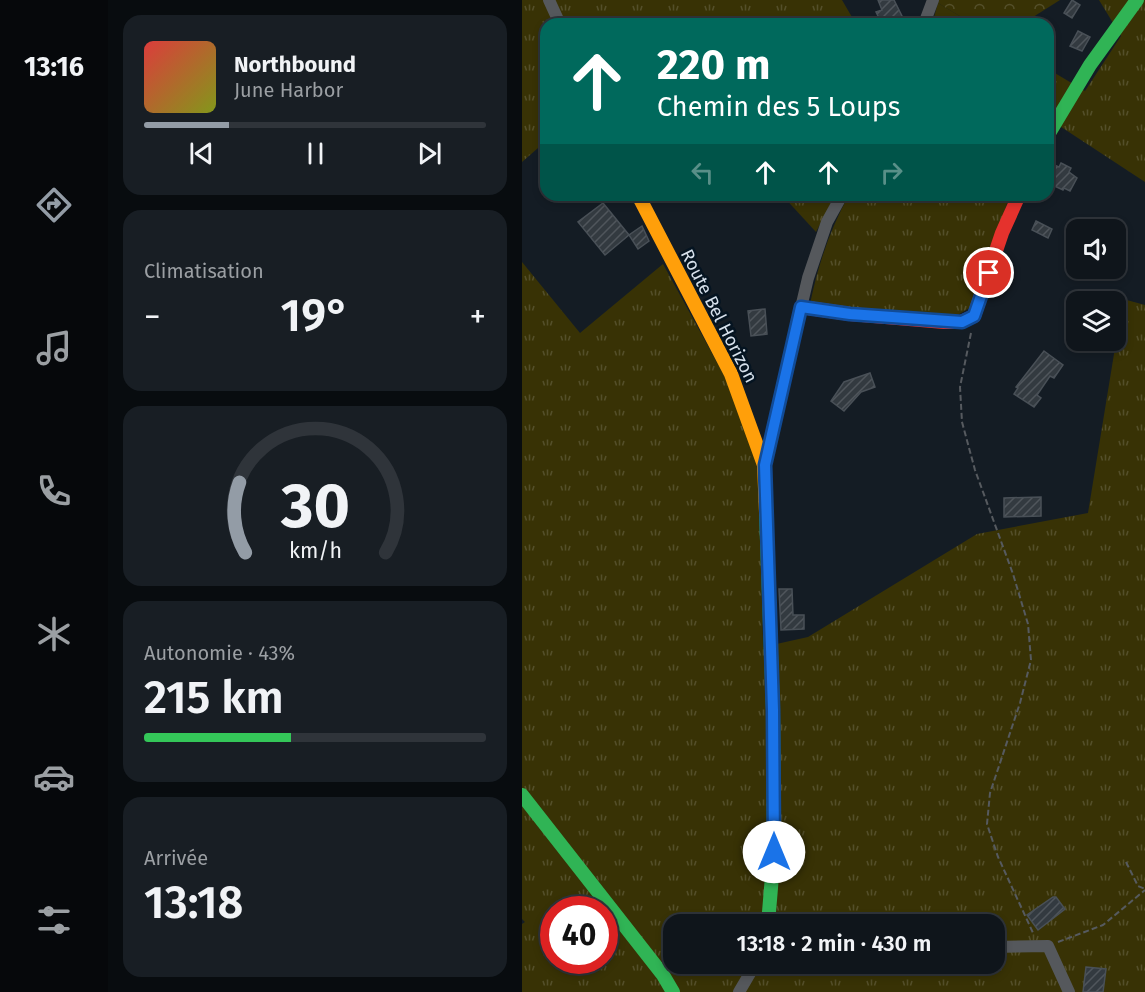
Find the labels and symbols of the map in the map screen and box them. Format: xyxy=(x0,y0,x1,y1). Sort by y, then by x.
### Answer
street label: Route Bel Horizon xyxy=(676,246,762,386)
pin xyxy=(963,247,1014,298)
position arrow xyxy=(742,820,806,884)
speed limit sign: 40 xyxy=(540,896,618,974)

